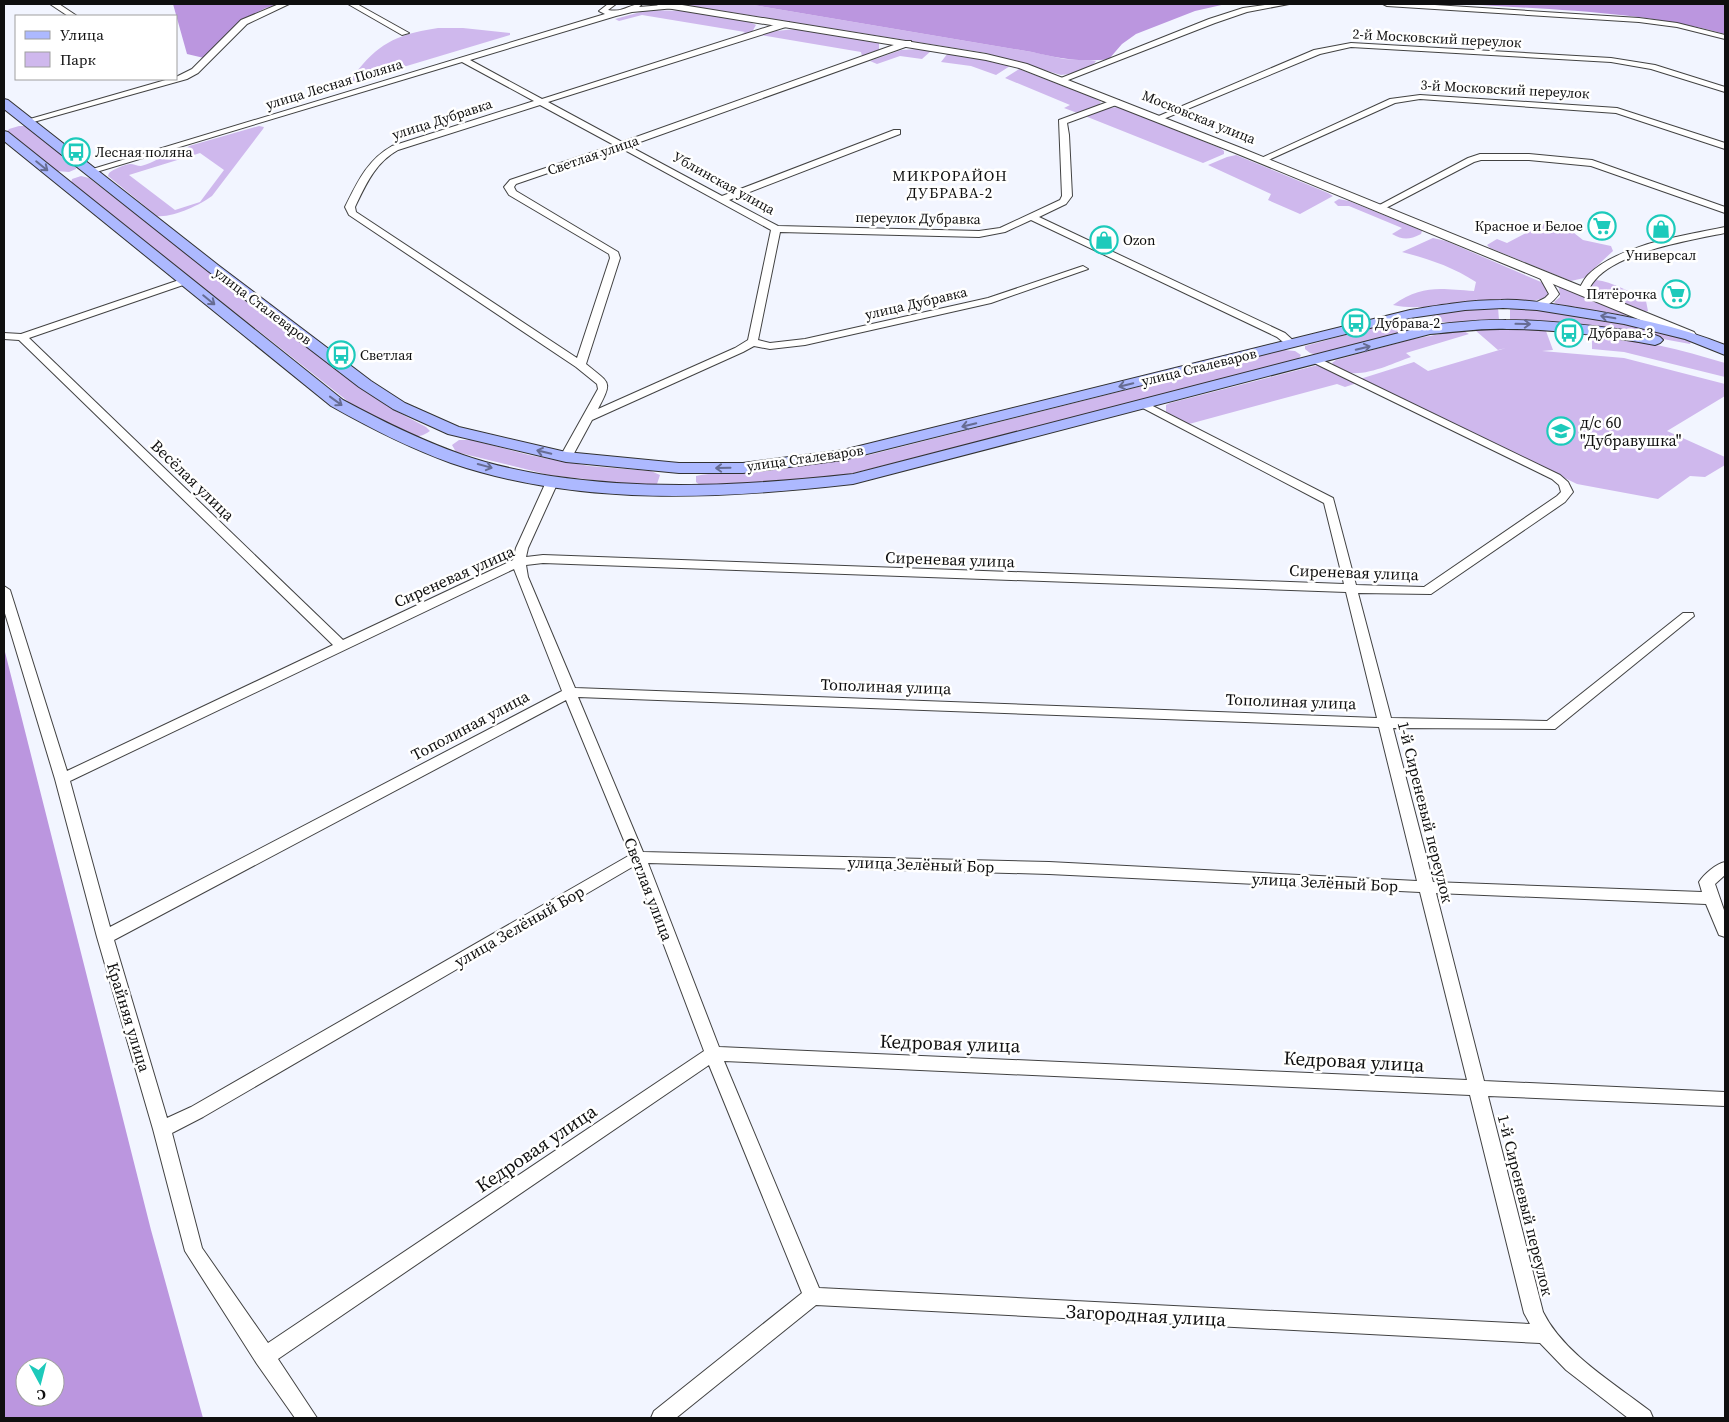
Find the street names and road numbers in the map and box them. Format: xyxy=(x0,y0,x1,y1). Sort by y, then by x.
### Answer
street label: 2-й Московский переулок xyxy=(1352,24,1522,52)
street label: улица Лесная Поляна xyxy=(263,53,406,114)
street label: 3-й Московский переулок xyxy=(1420,75,1590,103)
street label: Московская улица xyxy=(1139,85,1260,149)
street label: улица Дубравка xyxy=(389,93,495,145)
street label: Светлая улица xyxy=(545,130,642,180)
street label: Ублинская улица xyxy=(669,147,780,220)
street label: переулок Дубравка xyxy=(855,207,982,229)
street label: улица Сталеваров xyxy=(210,263,316,349)
street label: улица Дубравка xyxy=(863,281,970,324)
street label: улица Сталеваров xyxy=(1139,343,1259,391)
street label: Весёлая улица xyxy=(146,434,240,526)
street label: улица Сталеваров xyxy=(745,440,865,476)
street label: Сиреневая улица xyxy=(390,539,518,612)
street label: Сиреневая улица xyxy=(885,546,1016,572)
street label: Сиреневая улица xyxy=(1289,559,1420,585)
street label: Тополиная улица xyxy=(820,673,953,699)
street label: Тополиная улица xyxy=(407,684,534,765)
street label: Тополиная улица xyxy=(1225,688,1358,714)
street label: 1-й Сиреневый переулок xyxy=(1393,719,1459,905)
street label: Светлая улица xyxy=(619,834,679,945)
street label: улица Зелёный Бор xyxy=(847,850,995,878)
street label: улица Зелёный Бор xyxy=(1251,867,1399,897)
street label: улица Зелёный Бор xyxy=(450,880,588,972)
street label: Крайняя улица xyxy=(102,959,156,1075)
street label: Кедровая улица xyxy=(879,1028,1021,1058)
street label: Кедровая улица xyxy=(1283,1044,1425,1078)
street label: Кедровая улица xyxy=(470,1098,602,1198)
street label: 1-й Сиреневый переулок xyxy=(1493,1112,1559,1298)
street label: Загородная улица xyxy=(1065,1298,1227,1332)

